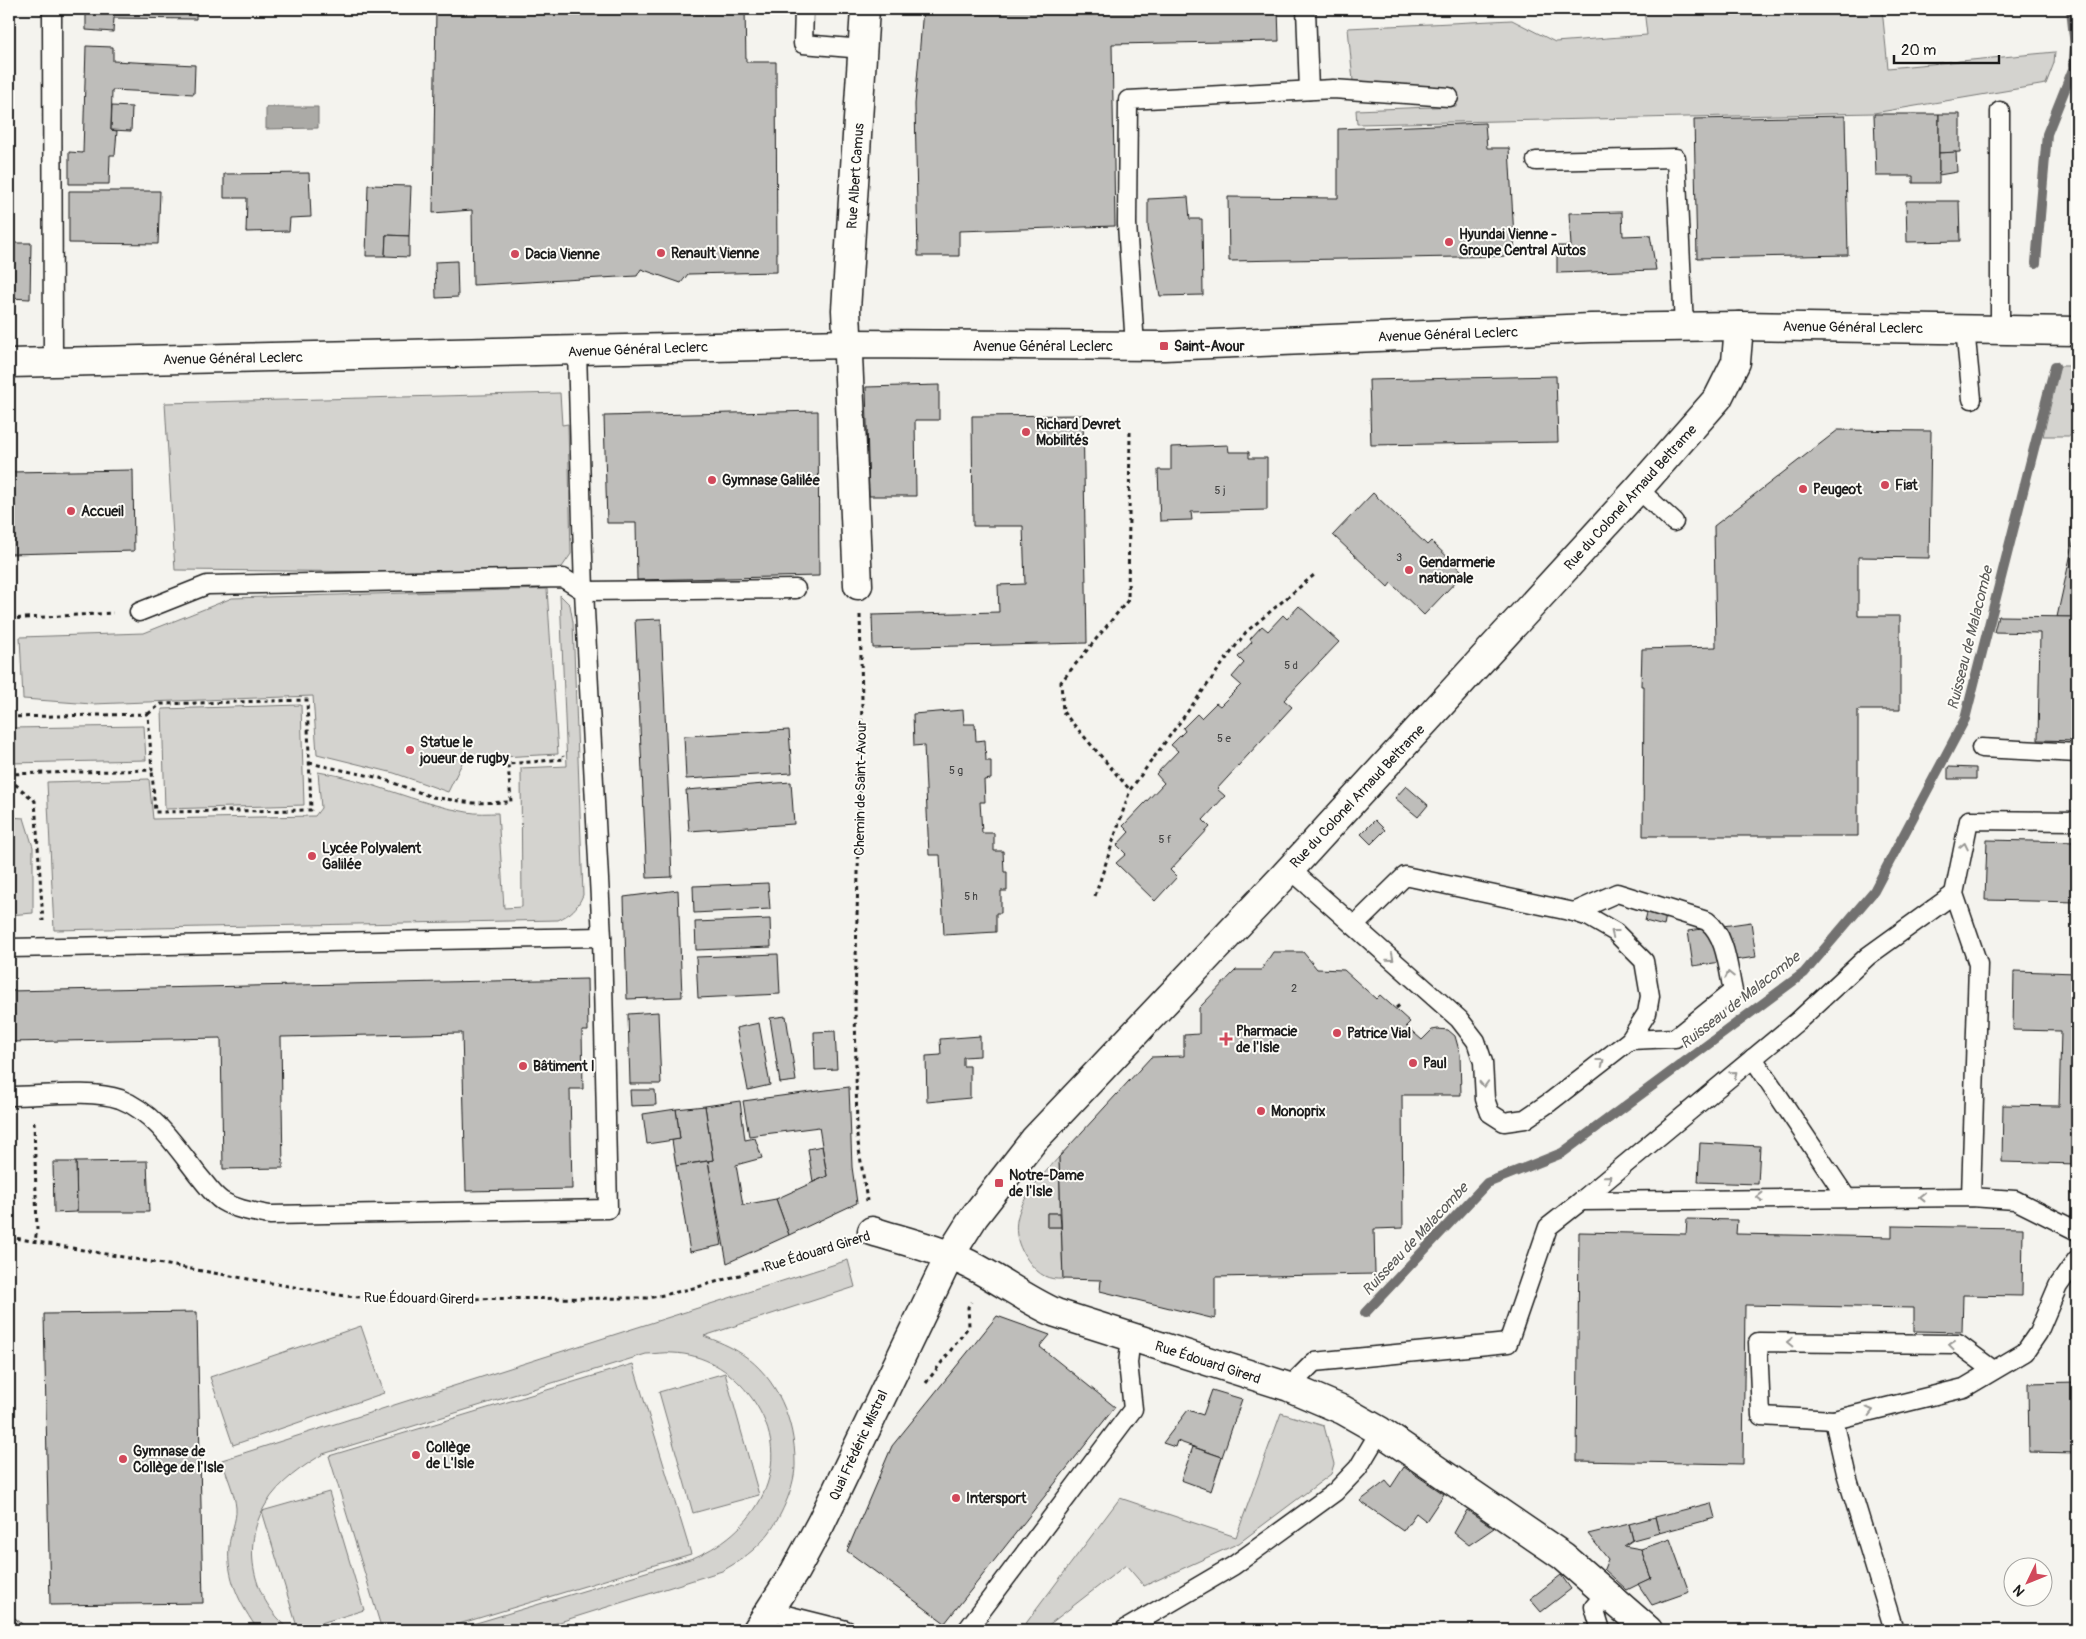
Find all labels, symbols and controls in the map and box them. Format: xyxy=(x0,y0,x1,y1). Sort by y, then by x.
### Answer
scale bar xyxy=(1894,32,1998,64)
text: 20 m xyxy=(1901,41,1936,60)
street label: Rue Albert Camus xyxy=(843,122,868,229)
place label: Hyundai Vienne - Groupe Central Autos xyxy=(1459,226,1586,259)
marker: Hyundai Vienne - Groupe Central Autos xyxy=(1443,236,1455,248)
place label: Renault Vienne xyxy=(671,245,760,262)
place label: Dacia Vienne xyxy=(525,246,601,263)
marker: Renault Vienne xyxy=(655,247,667,259)
marker: Dacia Vienne xyxy=(509,248,521,260)
street label: Avenue Général Leclerc xyxy=(1783,318,1923,337)
street label: Avenue Général Leclerc xyxy=(1378,324,1518,345)
street label: Avenue Général Leclerc xyxy=(973,338,1113,355)
place label: Saint-Avour xyxy=(1174,338,1246,355)
street label: Avenue Général Leclerc xyxy=(568,339,708,360)
marker: Saint-Avour xyxy=(1158,340,1170,352)
street label: Avenue Général Leclerc xyxy=(163,349,303,368)
place label: Richard Devret Mobilités xyxy=(1036,416,1121,449)
street label: Rue du Colonel Arnaud Beltrame xyxy=(1561,421,1700,574)
marker: Richard Devret Mobilités xyxy=(1020,426,1032,438)
place label: Gymnase Galilée xyxy=(722,472,821,489)
marker: Gymnase Galilée xyxy=(706,474,718,486)
place label: Fiat xyxy=(1895,477,1918,494)
marker: Fiat xyxy=(1879,479,1891,491)
place label: Peugeot xyxy=(1813,481,1862,498)
marker: Peugeot xyxy=(1797,483,1809,495)
house number: 5 j xyxy=(1215,484,1225,497)
place label: Accueil xyxy=(81,503,124,520)
marker: Accueil xyxy=(65,505,77,517)
house number: 3 xyxy=(1396,551,1402,564)
place label: Gendarmerie nationale xyxy=(1419,554,1496,587)
water label: Ruisseau de Malacombe xyxy=(1943,563,1998,712)
marker: Gendarmerie nationale xyxy=(1403,564,1415,576)
house number: 5 d xyxy=(1284,659,1298,672)
street label: Chemin de Saint-Avour xyxy=(851,720,870,856)
street label: Rue du Colonel Arnaud Beltrame xyxy=(1286,721,1428,872)
house number: 5 e xyxy=(1217,732,1231,745)
place label: Statue le joueur de rugby xyxy=(419,734,509,767)
marker: Statue le joueur de rugby xyxy=(404,744,416,756)
house number: 5 g xyxy=(949,764,963,777)
house number: 5 f xyxy=(1159,833,1172,846)
place label: Lycée Polyvalent Galilée xyxy=(322,840,421,873)
one-way arrow xyxy=(1958,842,1968,851)
marker: Lycée Polyvalent Galilée xyxy=(306,850,318,862)
house number: 5 h xyxy=(964,890,978,903)
one-way arrow xyxy=(1611,930,1620,938)
water label: Ruisseau de Malacombe xyxy=(1677,947,1805,1053)
one-way arrow xyxy=(1386,953,1395,962)
one-way arrow xyxy=(1724,971,1735,980)
house number: 2 xyxy=(1291,982,1297,995)
place label: Pharmacie de l'Isle xyxy=(1236,1023,1298,1056)
place label: Patrice Vial xyxy=(1347,1025,1411,1042)
marker: Patrice Vial xyxy=(1331,1027,1343,1039)
marker: Pharmacie de l'Isle xyxy=(1220,1033,1232,1045)
place label: Paul xyxy=(1423,1055,1447,1072)
marker: Paul xyxy=(1407,1057,1419,1069)
place label: Bâtiment I xyxy=(533,1058,595,1075)
marker: Bâtiment I xyxy=(517,1060,529,1072)
one-way arrow xyxy=(1595,1060,1604,1068)
one-way arrow xyxy=(1728,1072,1737,1080)
one-way arrow xyxy=(1479,1080,1490,1088)
place label: Monoprix xyxy=(1271,1103,1325,1120)
marker: Monoprix xyxy=(1255,1105,1267,1117)
place label: Notre-Dame de l'Isle xyxy=(1009,1167,1085,1200)
one-way arrow xyxy=(1603,1174,1612,1183)
marker: Notre-Dame de l'Isle xyxy=(993,1177,1005,1189)
water label: Ruisseau de Malacombe xyxy=(1358,1178,1474,1300)
one-way arrow xyxy=(1755,1192,1763,1202)
one-way arrow xyxy=(1918,1192,1926,1202)
street label: Rue Édouard Girerd xyxy=(762,1226,872,1276)
street label: Rue Édouard Girerd xyxy=(364,1288,474,1308)
street label: Rue Édouard Girerd xyxy=(1153,1336,1263,1388)
one-way arrow xyxy=(1785,1337,1793,1347)
one-way arrow xyxy=(1947,1340,1955,1351)
street label: Quai Frédéric Mistral xyxy=(825,1387,891,1503)
one-way arrow xyxy=(1865,1406,1874,1417)
place label: Collège de L'Isle xyxy=(426,1439,475,1472)
place label: Gymnase de Collège de l'Isle xyxy=(133,1443,225,1476)
marker: Collège de L'Isle xyxy=(410,1449,422,1461)
marker: Gymnase de Collège de l'Isle xyxy=(117,1453,129,1465)
place label: Intersport xyxy=(966,1490,1027,1507)
marker: Intersport xyxy=(950,1492,962,1504)
north arrow xyxy=(2004,1556,2054,1606)
text: N xyxy=(2009,1581,2028,1600)

